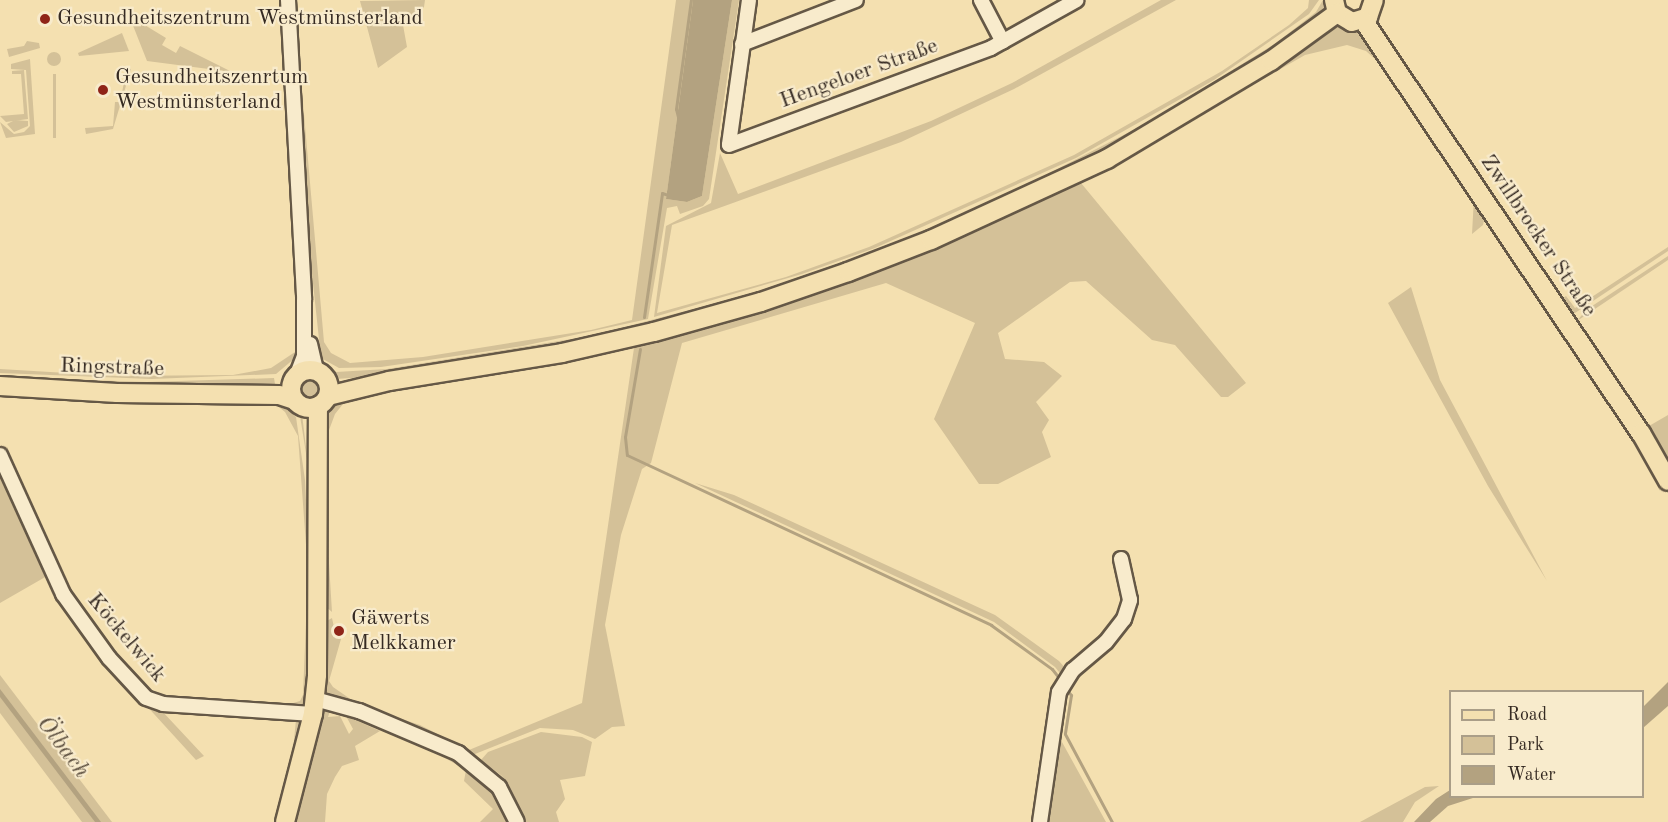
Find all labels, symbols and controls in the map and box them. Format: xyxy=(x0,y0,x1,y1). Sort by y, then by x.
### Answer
place label: Gesundheitszentrum Westmünsterland xyxy=(57,6,423,32)
marker: Gesundheitszentrum Westmünsterland xyxy=(38,12,52,26)
street label: Hengeloer Straße xyxy=(776,33,942,115)
place label: Gesundheitszenrtum Westmünsterland xyxy=(115,64,309,116)
marker: Gesundheitszenrtum Westmünsterland xyxy=(96,83,110,97)
street label: Zwillbrocker Straße xyxy=(1474,150,1602,322)
street label: Ringstraße xyxy=(59,353,165,383)
street label: Köckelwick xyxy=(81,588,171,688)
place label: Gäwerts Melkkamer xyxy=(351,605,456,656)
marker: Gäwerts Melkkamer xyxy=(332,624,346,638)
legend xyxy=(1449,690,1644,798)
text: Road xyxy=(1507,706,1547,724)
water label: Ölbach xyxy=(29,711,95,785)
text: Park xyxy=(1507,736,1544,754)
text: Water xyxy=(1507,766,1556,784)

